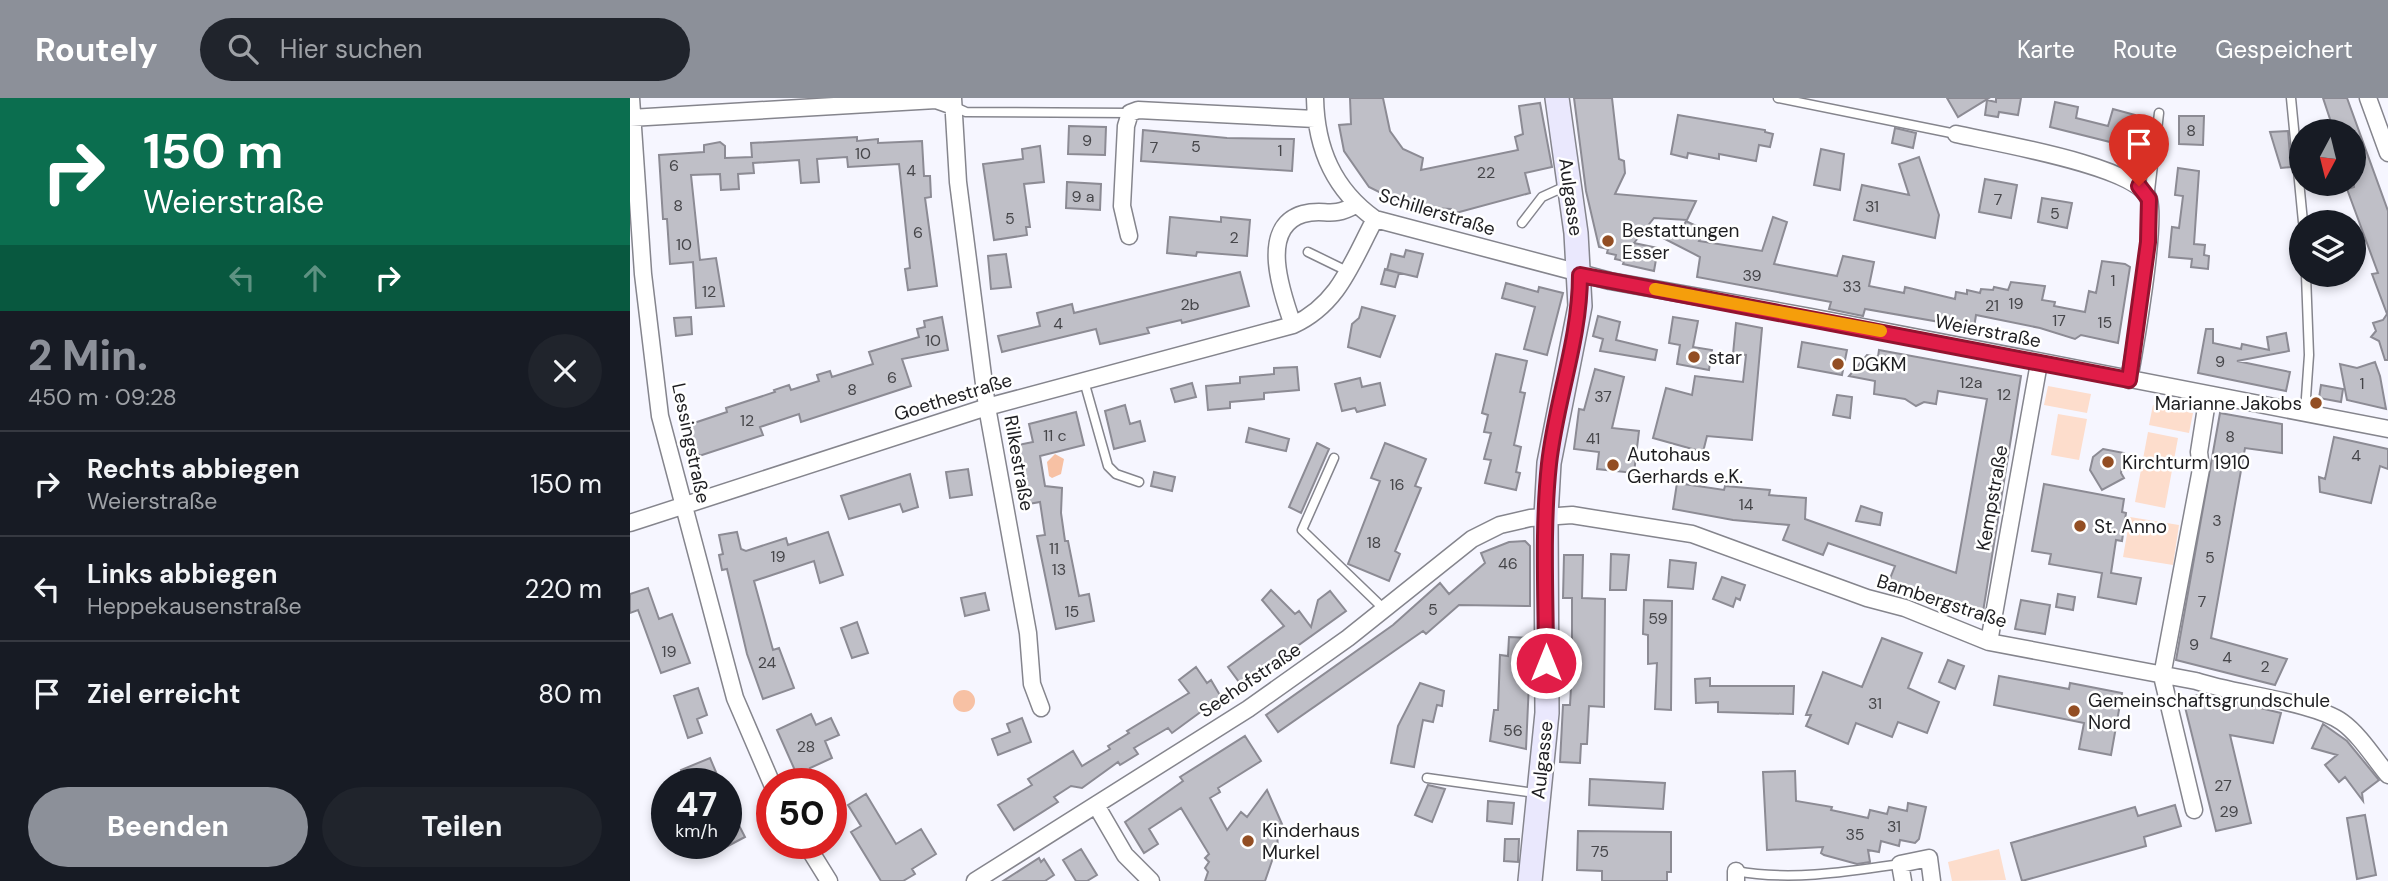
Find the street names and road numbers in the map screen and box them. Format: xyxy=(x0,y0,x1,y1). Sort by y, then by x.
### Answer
street label: Aulgasse xyxy=(1553,156,1589,238)
street label: Schillerstraße xyxy=(1376,182,1498,242)
street label: Weierstraße xyxy=(1933,308,2043,354)
street label: Goethestraße xyxy=(891,367,1015,427)
street label: Lessingstraße xyxy=(666,380,716,506)
street label: Rilkestraße xyxy=(998,413,1040,513)
street label: Kempstraße xyxy=(1970,443,2014,553)
street label: Bambergstraße xyxy=(1874,568,2010,634)
street label: Seehofstraße xyxy=(1194,637,1306,723)
street label: Aulgasse xyxy=(1525,720,1559,800)

